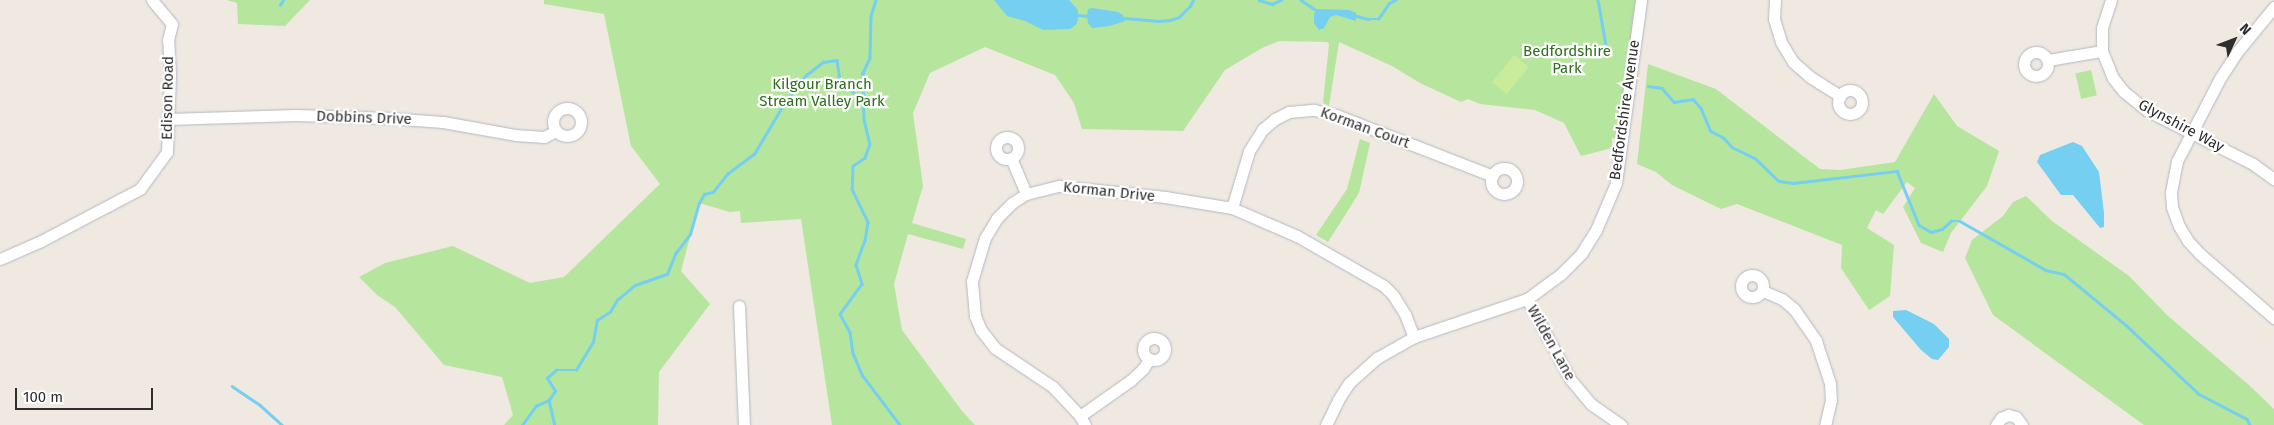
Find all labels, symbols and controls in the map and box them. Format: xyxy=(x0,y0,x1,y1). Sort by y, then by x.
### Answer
north arrow xyxy=(2209,15,2259,65)
text: N xyxy=(2236,20,2255,39)
street label: Bedfordshire Avenue xyxy=(1606,39,1644,181)
park label: Bedfordshire Park xyxy=(1523,42,1611,77)
street label: Edison Road xyxy=(158,56,178,140)
park label: Kilgour Branch Stream Valley Park xyxy=(759,75,885,110)
street label: Glynshire Way xyxy=(2135,96,2227,156)
street label: Korman Court xyxy=(1318,104,1412,152)
street label: Dobbins Drive xyxy=(316,107,412,129)
street label: Korman Drive xyxy=(1062,178,1156,206)
street label: Wilden Lane xyxy=(1523,302,1579,384)
scale bar xyxy=(18,378,155,410)
text: 100 m xyxy=(23,388,63,406)

